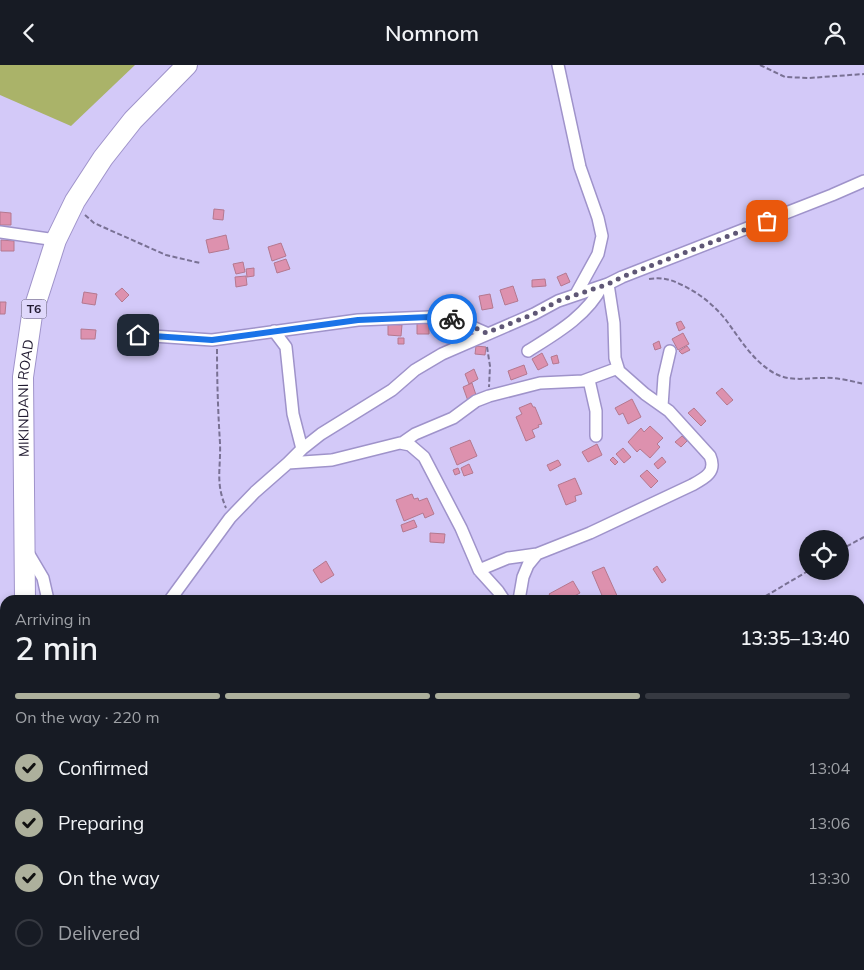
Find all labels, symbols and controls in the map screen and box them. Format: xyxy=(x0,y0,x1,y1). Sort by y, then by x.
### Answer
icon: back xyxy=(15,19,43,47)
text: Nomnom xyxy=(385,19,479,47)
icon: person xyxy=(821,19,849,47)
pin xyxy=(746,200,788,242)
icon: bag xyxy=(753,207,781,235)
courier xyxy=(427,294,477,344)
road number: T6 xyxy=(22,299,46,318)
icon: bike xyxy=(438,305,466,333)
pin xyxy=(117,314,159,356)
icon: home xyxy=(124,321,152,349)
street label: MIKINDANI ROAD xyxy=(14,338,37,457)
map controls xyxy=(799,530,849,580)
button: locate xyxy=(799,530,849,580)
text: Arriving in xyxy=(15,609,91,629)
text: 13:35–13:40 xyxy=(740,626,850,650)
text: 2 min xyxy=(15,628,98,668)
text: On the way · 220 m xyxy=(15,707,160,727)
icon: check xyxy=(15,754,43,782)
text: Confirmed xyxy=(58,756,149,780)
text: 13:04 xyxy=(808,758,850,778)
icon: check xyxy=(15,809,43,837)
text: Preparing xyxy=(58,811,144,835)
text: 13:06 xyxy=(808,813,850,833)
icon: check xyxy=(15,864,43,892)
text: On the way xyxy=(58,866,160,890)
text: 13:30 xyxy=(808,868,850,888)
text: Delivered xyxy=(58,921,140,945)

